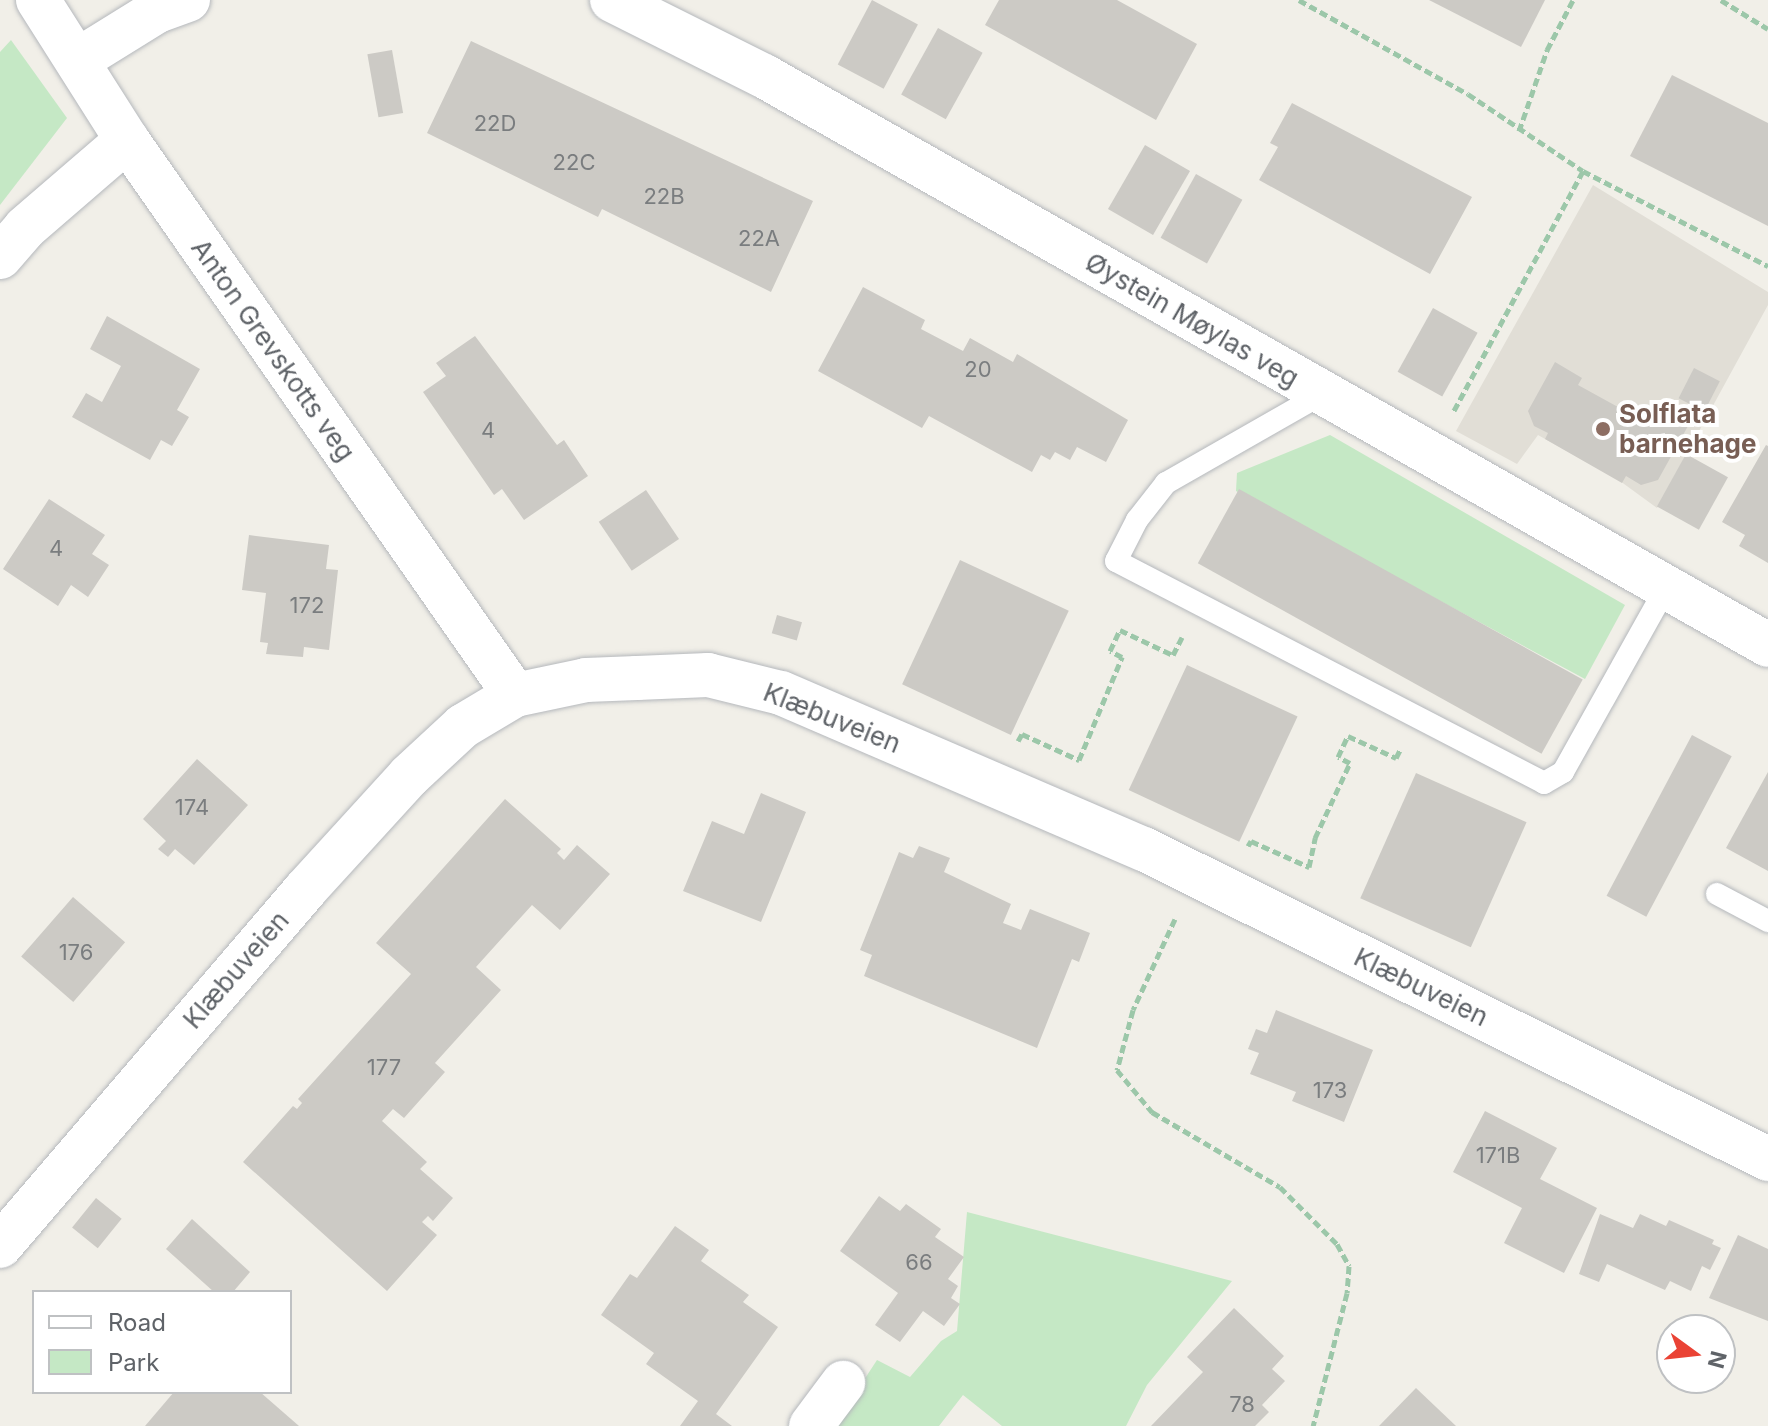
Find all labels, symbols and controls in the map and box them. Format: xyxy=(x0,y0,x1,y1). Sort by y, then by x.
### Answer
house number: 22D xyxy=(474,111,516,137)
house number: 22C xyxy=(553,150,595,176)
house number: 22B xyxy=(643,184,685,210)
house number: 22A xyxy=(738,226,780,252)
street label: Anton Grevskotts veg xyxy=(185,233,361,467)
street label: Øystein Møylas veg xyxy=(1080,246,1304,394)
house number: 20 xyxy=(964,357,992,383)
place label: Solflata barnehage xyxy=(1619,398,1756,460)
house number: 4 xyxy=(481,418,495,444)
marker: Solflata barnehage xyxy=(1594,420,1612,438)
house number: 4 xyxy=(49,536,63,562)
house number: 172 xyxy=(290,593,324,619)
street label: Klæbuveien xyxy=(759,676,905,760)
house number: 174 xyxy=(175,795,209,821)
street label: Klæbuveien xyxy=(177,905,295,1035)
house number: 176 xyxy=(59,940,93,966)
street label: Klæbuveien xyxy=(1349,941,1493,1033)
house number: 177 xyxy=(367,1055,401,1081)
house number: 173 xyxy=(1313,1078,1347,1104)
house number: 171B xyxy=(1476,1143,1520,1169)
house number: 66 xyxy=(905,1250,933,1276)
legend xyxy=(32,1290,292,1394)
text: Road xyxy=(108,1308,166,1337)
north arrow xyxy=(1656,1314,1736,1394)
text: Park xyxy=(108,1348,159,1377)
text: N xyxy=(1703,1348,1732,1371)
house number: 78 xyxy=(1229,1392,1255,1418)

